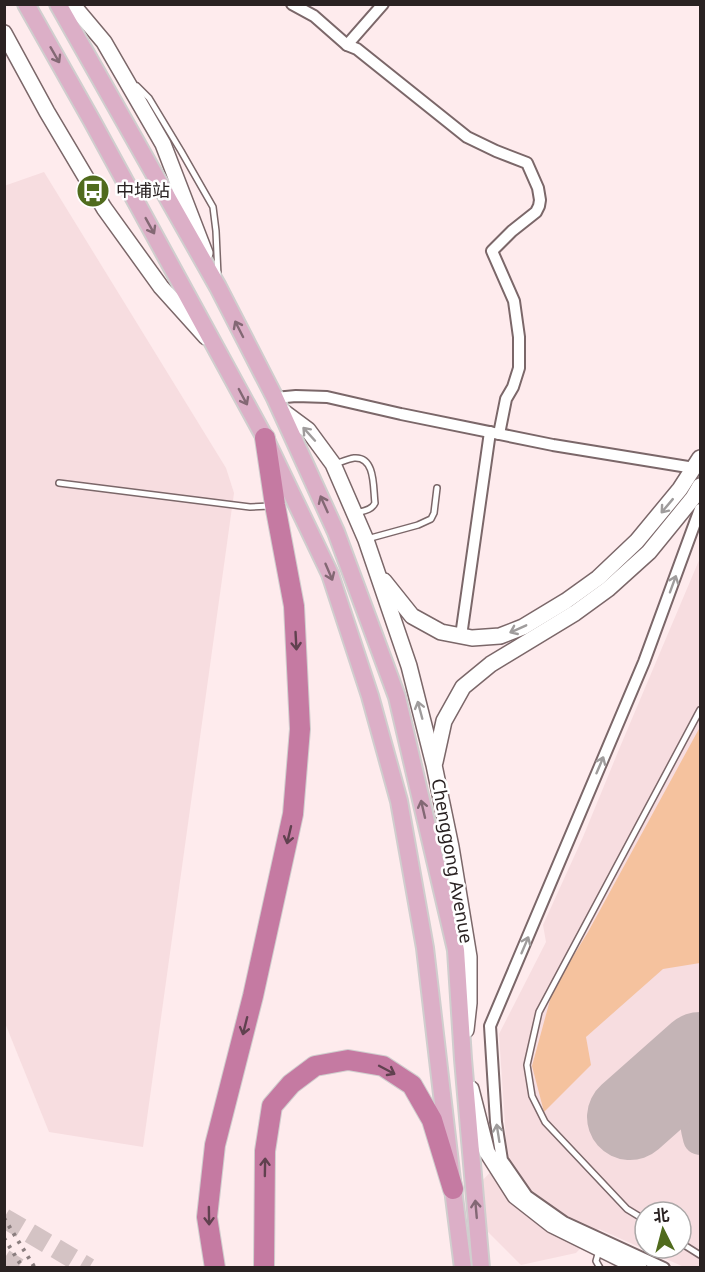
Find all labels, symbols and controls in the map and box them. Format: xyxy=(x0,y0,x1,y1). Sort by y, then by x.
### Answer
one-way arrow xyxy=(50,46,61,64)
bus stop icon: 中埔站 xyxy=(75,173,111,209)
place label: 中埔站 xyxy=(116,178,170,202)
one-way arrow xyxy=(144,217,156,234)
one-way arrow xyxy=(233,320,245,338)
one-way arrow xyxy=(238,388,249,406)
one-way arrow xyxy=(302,427,316,442)
one-way arrow xyxy=(317,496,329,514)
one-way arrow xyxy=(660,498,673,514)
one-way arrow xyxy=(324,563,335,581)
one-way arrow xyxy=(668,575,679,594)
one-way arrow xyxy=(509,624,528,635)
one-way arrow xyxy=(290,631,301,651)
one-way arrow xyxy=(414,701,425,720)
one-way arrow xyxy=(595,757,607,775)
street label: Chenggong Avenue xyxy=(427,777,479,945)
one-way arrow xyxy=(417,800,429,819)
one-way arrow xyxy=(282,826,294,845)
one-way arrow xyxy=(520,937,531,955)
one-way arrow xyxy=(239,1016,251,1035)
one-way arrow xyxy=(378,1064,395,1076)
one-way arrow xyxy=(492,1123,503,1143)
one-way arrow xyxy=(259,1158,271,1178)
one-way arrow xyxy=(470,1200,481,1220)
north arrow xyxy=(633,1200,693,1260)
text: 北 xyxy=(652,1203,671,1227)
one-way arrow xyxy=(203,1206,215,1226)

